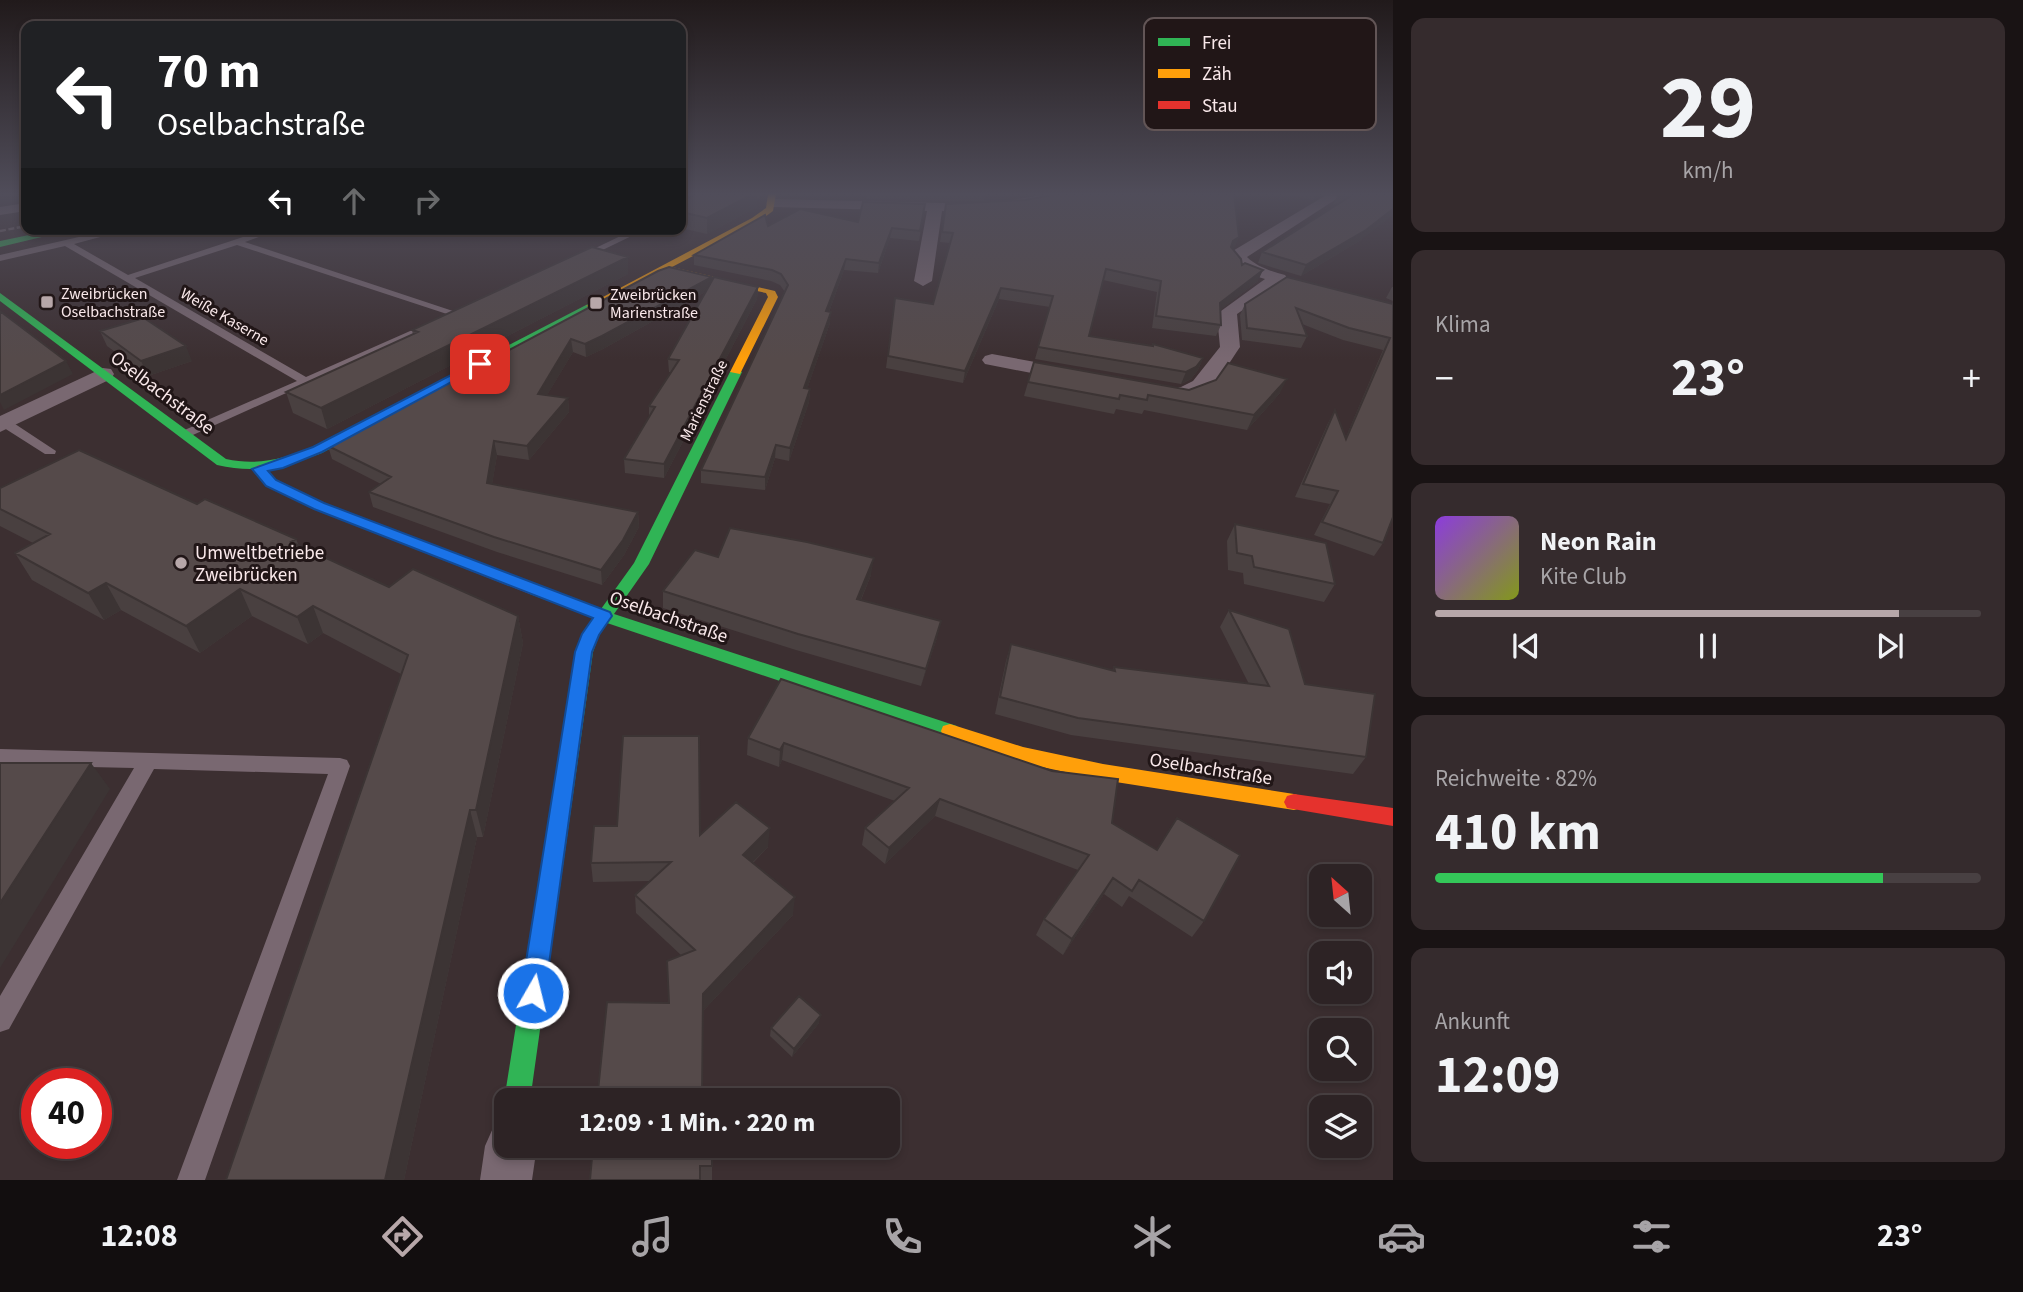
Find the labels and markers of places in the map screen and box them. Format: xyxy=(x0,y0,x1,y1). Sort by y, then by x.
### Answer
place label: Zweibrücken Oselbachstraße xyxy=(61,283,165,323)
place label: Zweibrücken Marienstraße xyxy=(610,284,698,324)
marker: Zweibrücken Oselbachstraße xyxy=(39,294,55,310)
marker: Zweibrücken Marienstraße xyxy=(588,295,604,311)
pin xyxy=(450,334,510,394)
place label: Umweltbetriebe Zweibrücken xyxy=(195,540,324,589)
marker: Umweltbetriebe Zweibrücken xyxy=(173,555,189,571)

